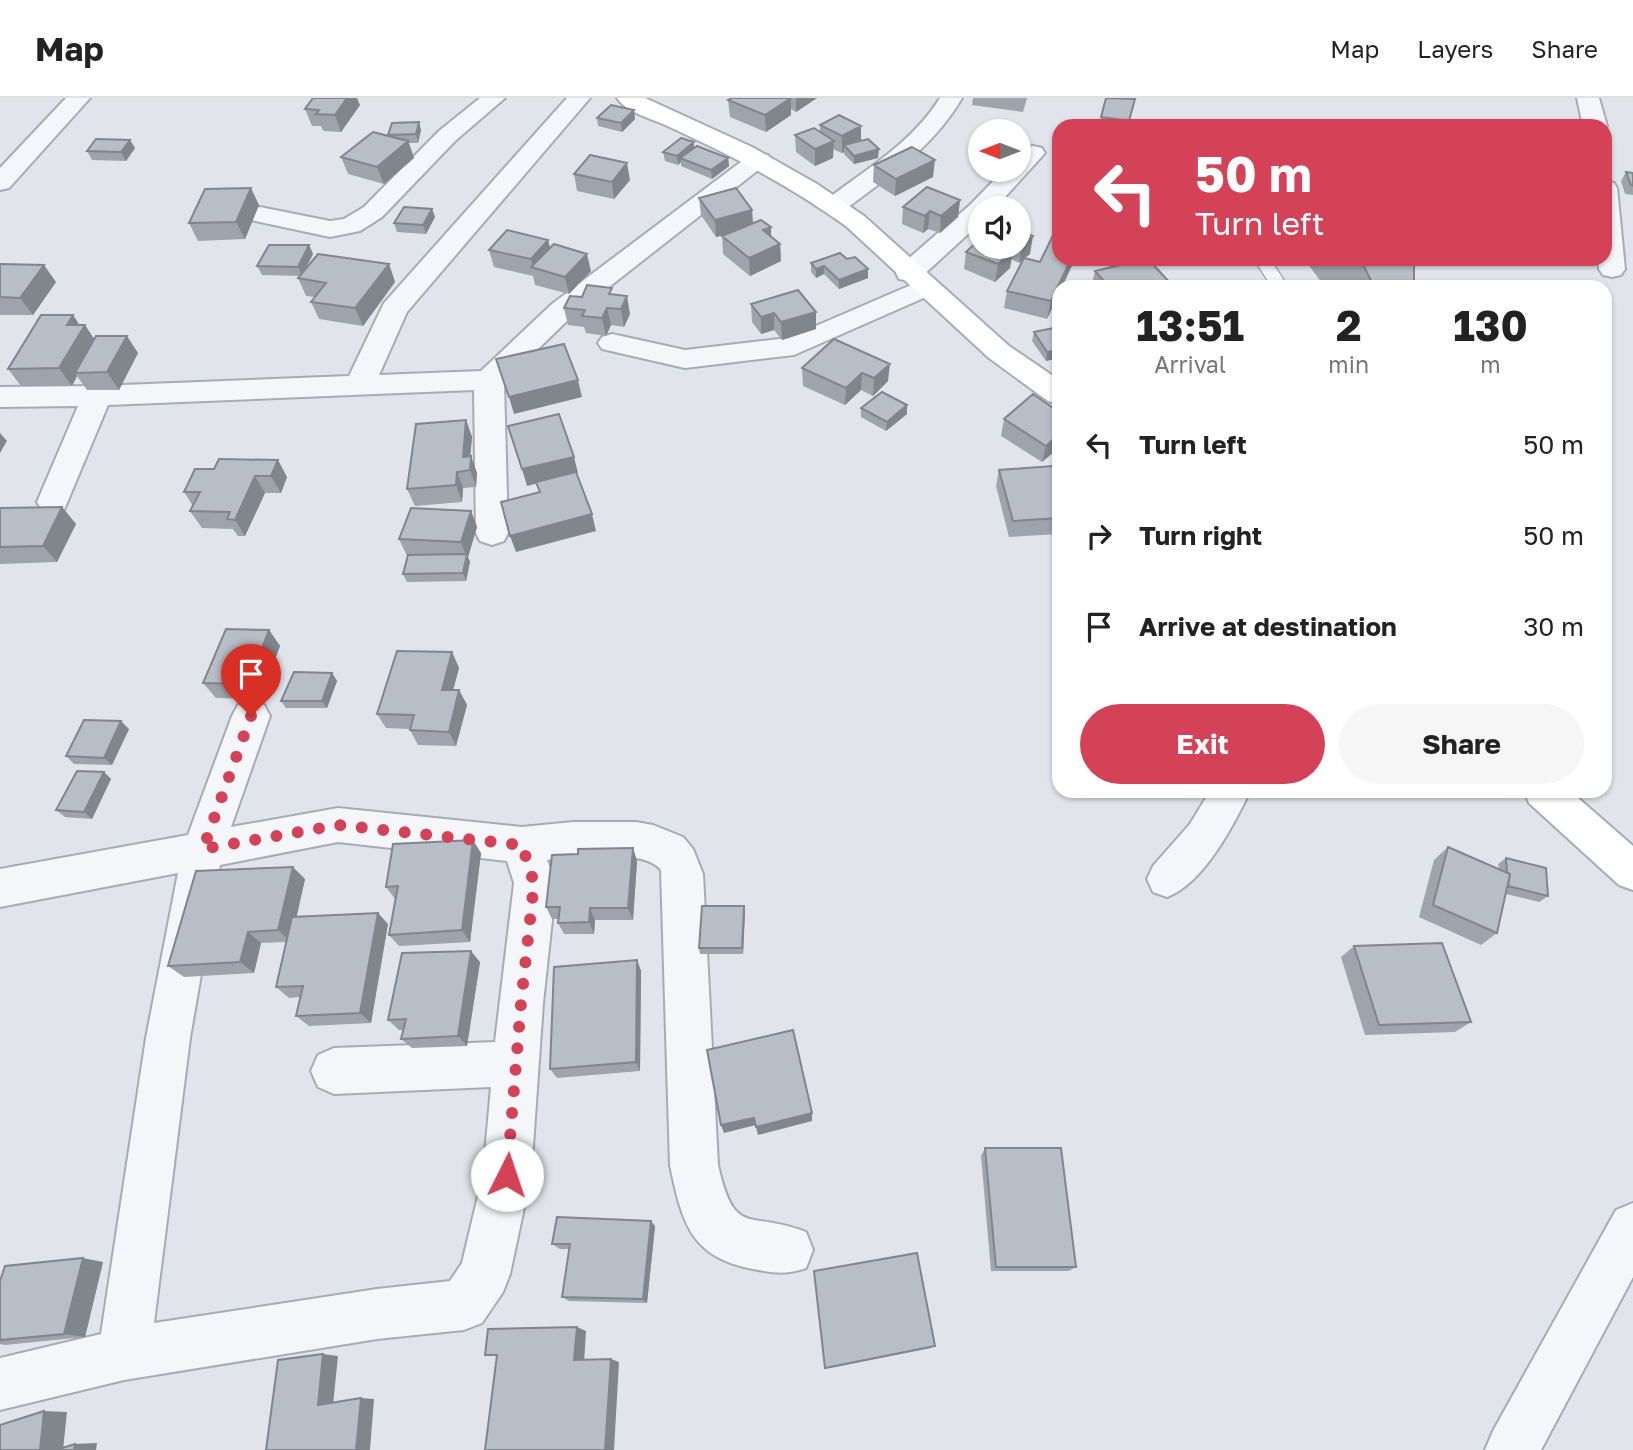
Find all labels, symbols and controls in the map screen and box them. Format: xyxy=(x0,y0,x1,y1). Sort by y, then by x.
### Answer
text: Map xyxy=(35,29,104,68)
text: Map xyxy=(1330,34,1379,63)
text: Layers xyxy=(1417,34,1493,63)
text: Share xyxy=(1531,34,1598,63)
north arrow xyxy=(968,119,1031,182)
map controls xyxy=(968,119,1031,259)
text: 50 m xyxy=(1195,144,1312,203)
icon: left xyxy=(1080,147,1171,238)
button: sound xyxy=(968,196,1031,259)
text: Turn left xyxy=(1195,204,1324,242)
text: 13:51 xyxy=(1136,300,1244,350)
text: 2 xyxy=(1336,300,1362,350)
text: 130 xyxy=(1453,300,1528,350)
text: Arrival xyxy=(1154,350,1226,378)
text: min xyxy=(1328,350,1369,378)
text: m xyxy=(1480,350,1501,378)
icon: left xyxy=(1080,426,1118,464)
text: Turn left xyxy=(1139,429,1247,460)
text: 50 m xyxy=(1523,429,1584,460)
icon: right xyxy=(1080,517,1118,555)
text: Turn right xyxy=(1139,520,1262,551)
text: 50 m xyxy=(1523,520,1584,551)
icon: arrive xyxy=(1080,608,1118,646)
text: Arrive at destination xyxy=(1139,611,1397,642)
text: 30 m xyxy=(1523,611,1584,642)
pin xyxy=(221,644,281,716)
icon: arrive xyxy=(232,655,270,693)
button: Exit xyxy=(1080,704,1325,784)
button: Share xyxy=(1339,704,1584,784)
position arrow xyxy=(470,1138,544,1212)

